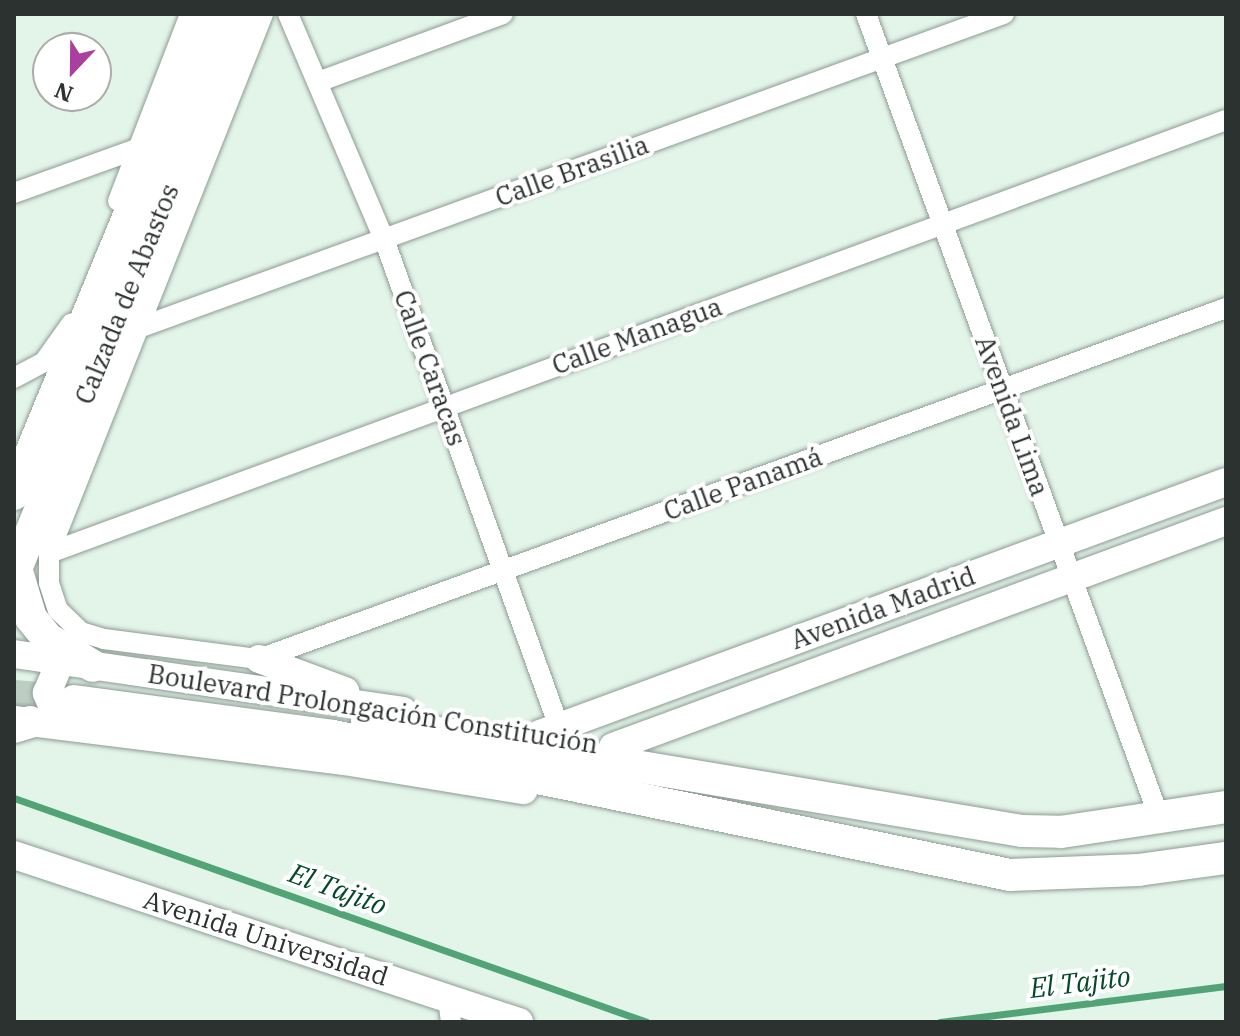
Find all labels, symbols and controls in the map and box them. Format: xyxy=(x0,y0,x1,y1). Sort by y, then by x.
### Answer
north arrow xyxy=(32,32,112,112)
text: N xyxy=(50,76,77,110)
street label: Calle Brasilia xyxy=(491,129,653,213)
street label: Calzada de Abastos xyxy=(69,179,185,409)
street label: Calle Caracas xyxy=(387,286,473,450)
street label: Calle Managua xyxy=(548,291,726,381)
street label: Avenida Lima xyxy=(969,332,1055,500)
street label: Calle Panamá xyxy=(660,441,826,527)
street label: Avenida Madrid xyxy=(787,560,979,656)
street label: Boulevard Prolongación Constitución xyxy=(146,658,600,760)
water label: El Tajito xyxy=(285,856,391,922)
street label: Avenida Universidad xyxy=(140,884,392,992)
water label: El Tajito xyxy=(1028,959,1132,1005)

